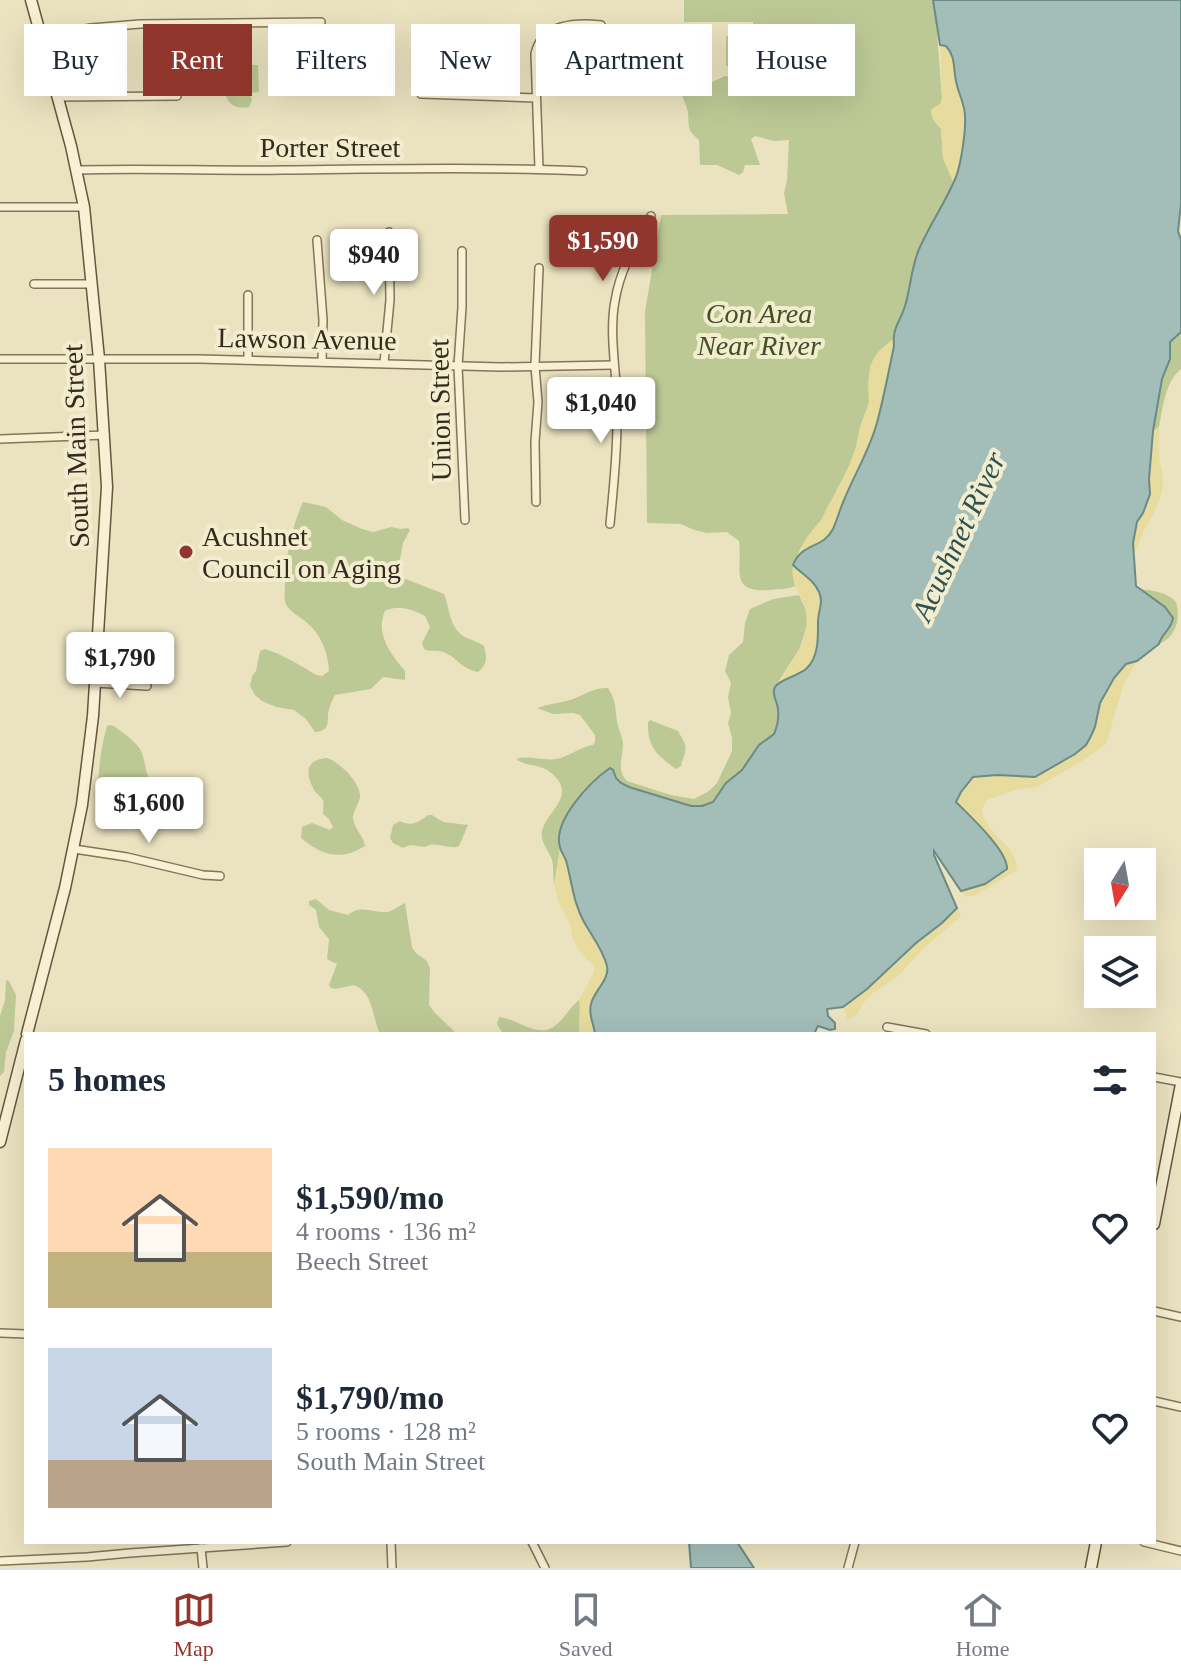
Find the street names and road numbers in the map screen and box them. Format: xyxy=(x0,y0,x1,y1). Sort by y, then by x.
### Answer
street label: Porter Street xyxy=(260,132,401,163)
street label: Lawson Avenue xyxy=(217,322,397,356)
street label: Union Street xyxy=(423,338,457,481)
street label: South Main Street xyxy=(57,343,95,548)

